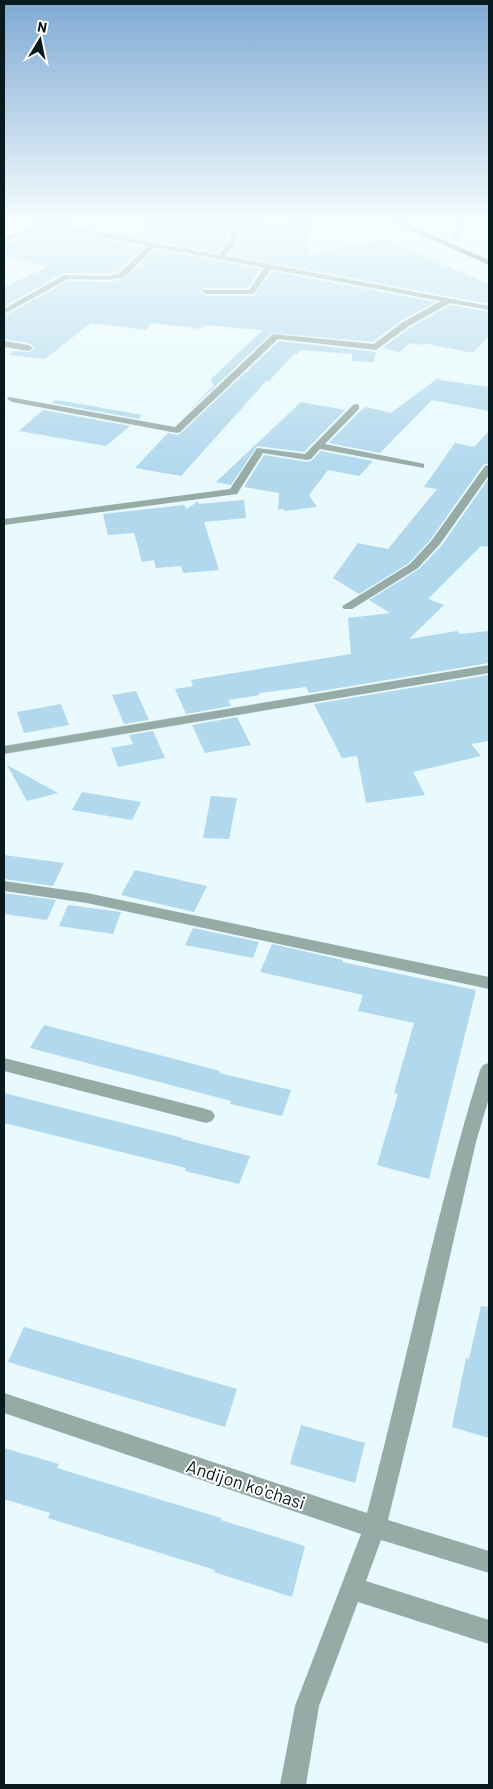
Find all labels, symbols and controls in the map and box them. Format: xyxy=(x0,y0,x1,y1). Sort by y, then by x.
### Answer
north arrow xyxy=(15,15,65,65)
text: N xyxy=(36,18,48,36)
street label: Andijon ko'chasi xyxy=(184,1454,308,1514)

